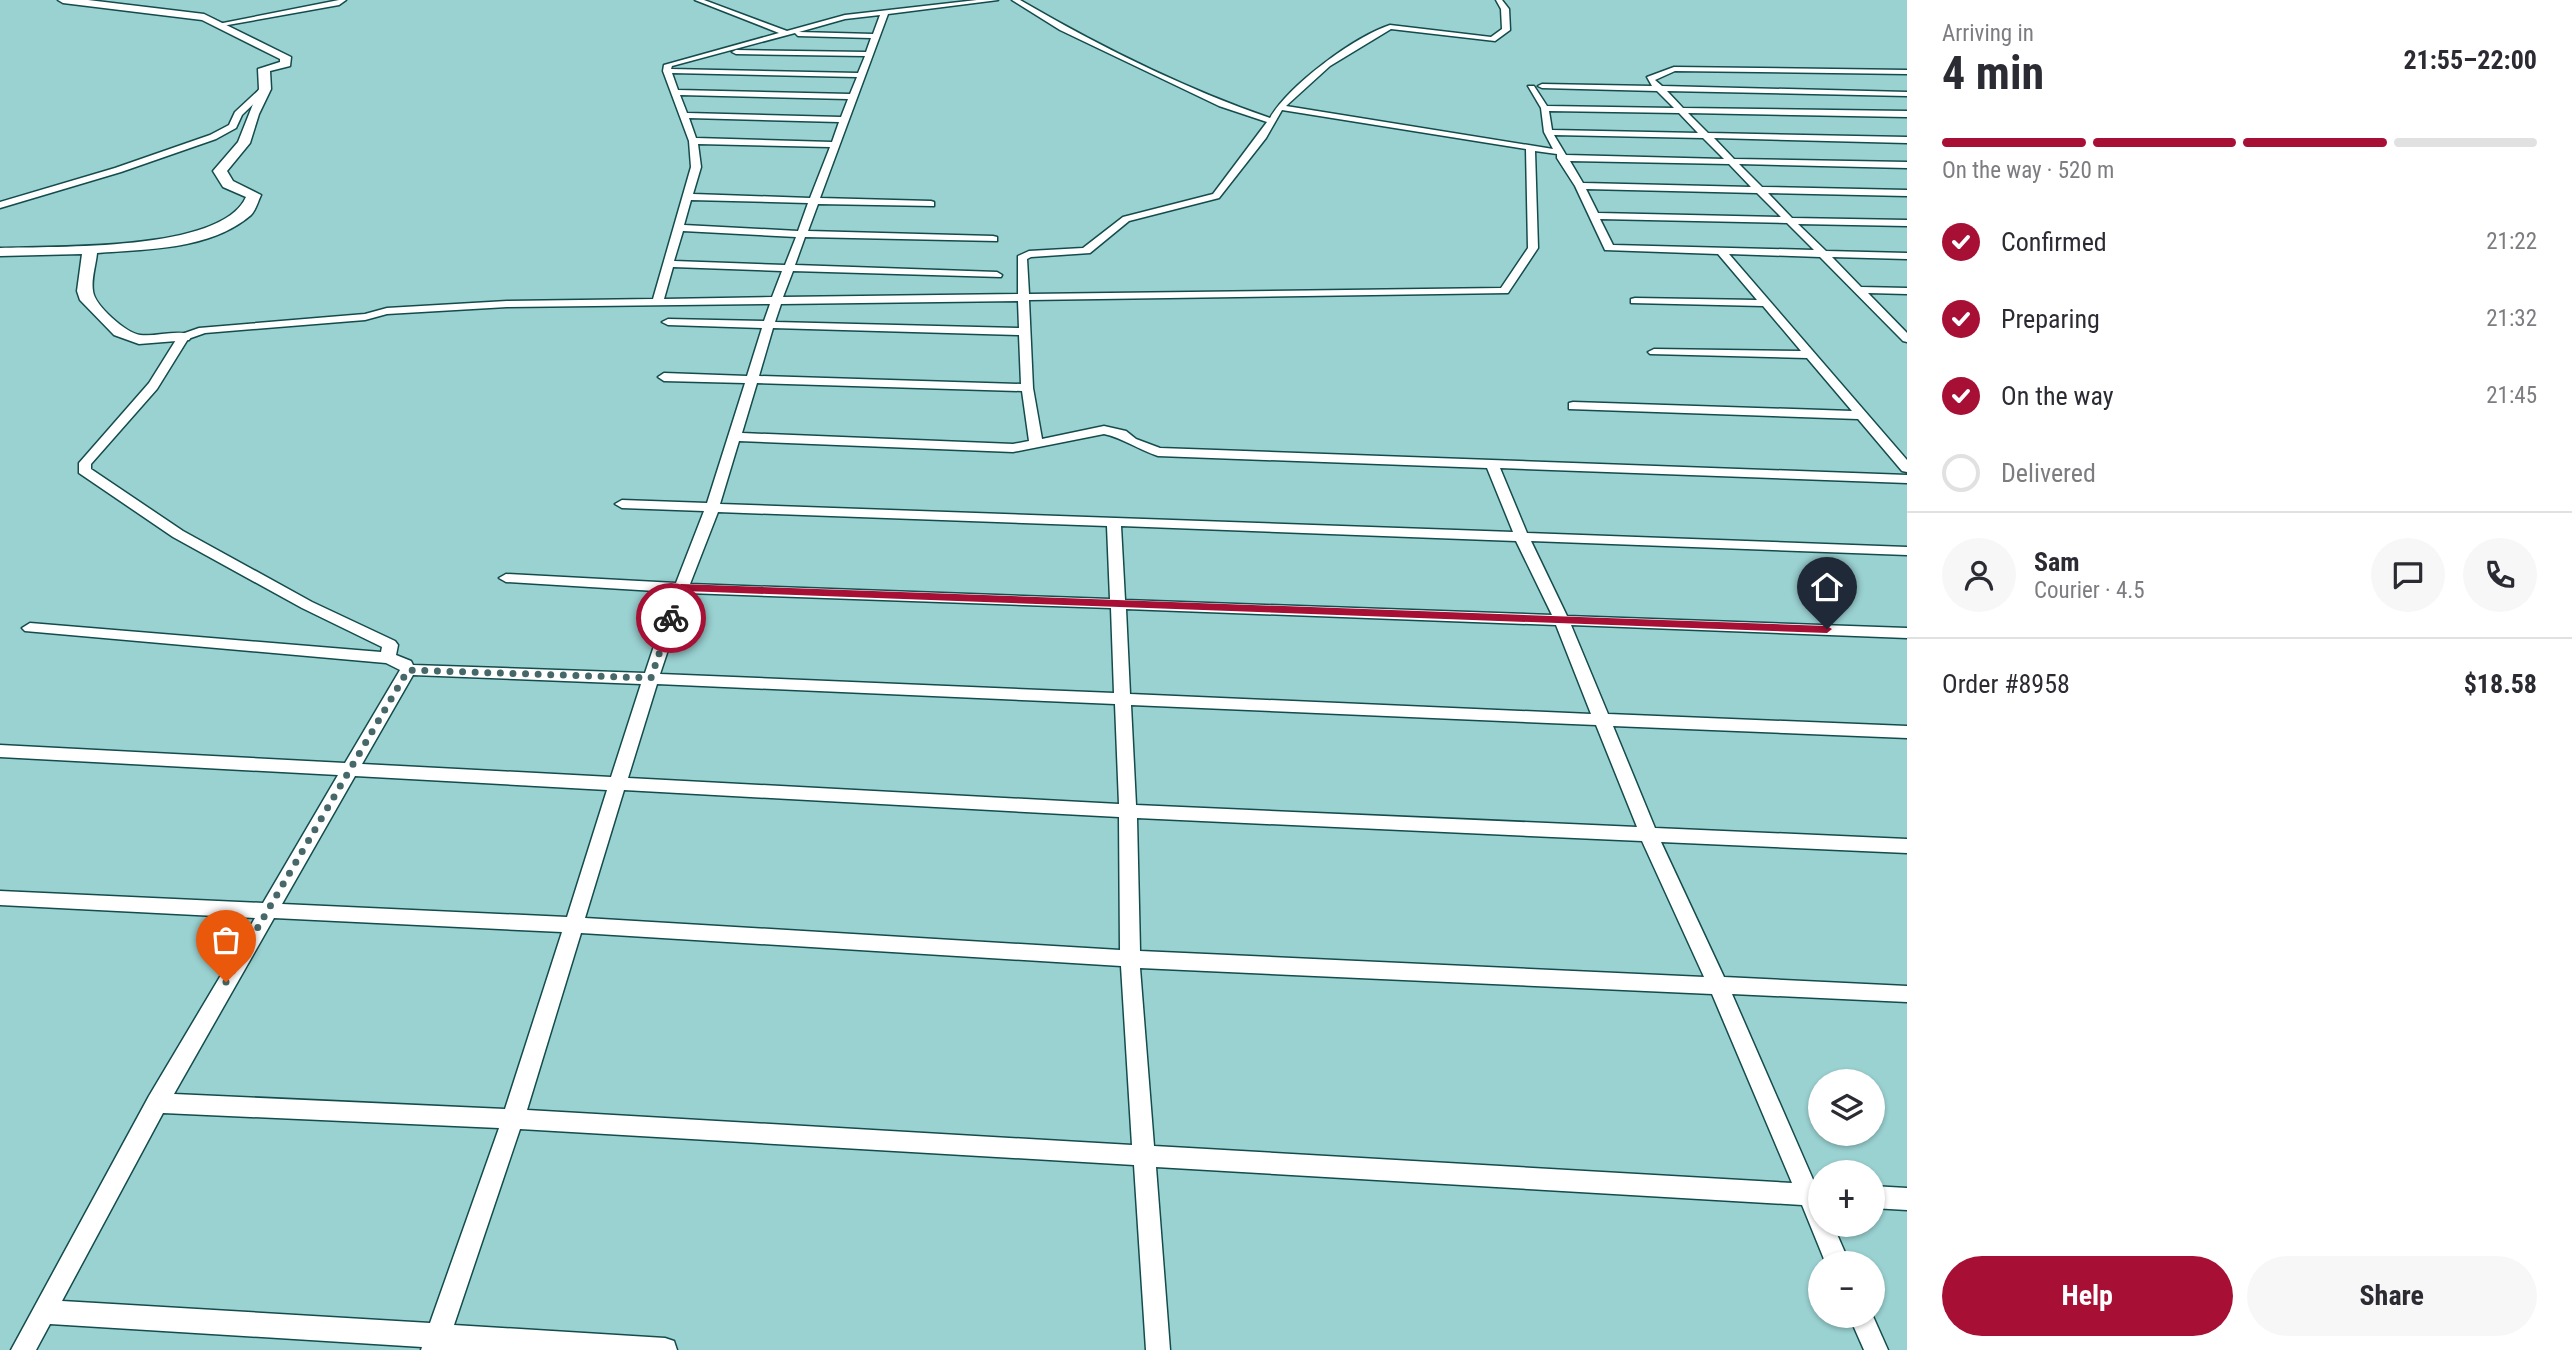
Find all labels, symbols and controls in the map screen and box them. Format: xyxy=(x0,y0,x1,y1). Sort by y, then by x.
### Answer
text: Arriving in xyxy=(1942,20,2034,47)
text: 21:55–22:00 xyxy=(2403,45,2537,75)
text: 4 min xyxy=(1942,46,2044,100)
text: On the way · 520 m xyxy=(1942,157,2114,184)
icon: check xyxy=(1942,223,1980,261)
text: Confirmed xyxy=(2001,227,2107,257)
text: 21:22 xyxy=(2486,228,2537,255)
icon: check xyxy=(1942,300,1980,338)
text: Preparing xyxy=(2001,304,2100,334)
text: 21:32 xyxy=(2486,305,2537,332)
icon: check xyxy=(1942,377,1980,415)
text: On the way xyxy=(2001,381,2114,411)
text: 21:45 xyxy=(2486,382,2537,409)
text: Delivered xyxy=(2001,458,2096,488)
button: person xyxy=(1942,538,2016,612)
button: chat xyxy=(2371,538,2445,612)
button: phone xyxy=(2463,538,2537,612)
text: Sam xyxy=(2034,547,2080,577)
pin xyxy=(1797,557,1857,629)
icon: home xyxy=(1808,568,1846,606)
text: Courier · 4.5 xyxy=(2034,577,2145,604)
courier xyxy=(636,583,706,653)
icon: bike xyxy=(652,599,690,637)
text: Order #8958 xyxy=(1942,669,2070,699)
text: $18.58 xyxy=(2464,669,2537,699)
pin xyxy=(196,910,256,982)
icon: bag xyxy=(207,921,245,959)
map controls xyxy=(1808,1069,1885,1328)
button: layers xyxy=(1808,1069,1885,1146)
button: + xyxy=(1808,1160,1885,1237)
button: − xyxy=(1808,1251,1885,1328)
button: Help xyxy=(1942,1256,2233,1336)
button: Share xyxy=(2247,1256,2537,1336)

